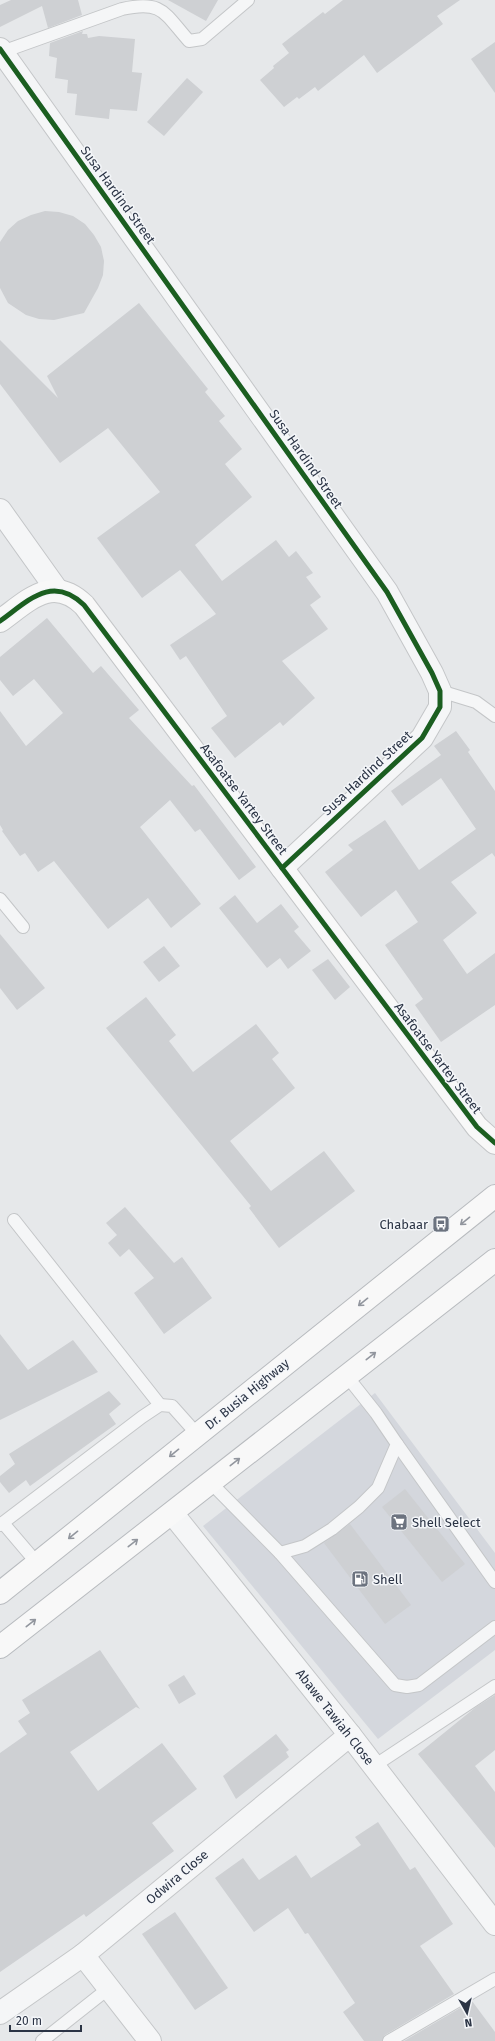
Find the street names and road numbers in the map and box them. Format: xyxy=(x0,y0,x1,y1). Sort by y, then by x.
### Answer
street label: Susa Hardind Street xyxy=(77,143,159,247)
street label: Susa Hardind Street xyxy=(266,407,346,512)
street label: Susa Hardind Street xyxy=(319,727,415,818)
street label: Asafoatse Yartey Street xyxy=(197,740,291,858)
street label: Asafoatse Yartey Street xyxy=(391,999,485,1117)
street label: Dr. Busia Highway xyxy=(202,1355,293,1433)
street label: Abawe Tawiah Close xyxy=(293,1666,377,1768)
street label: Odwira Close xyxy=(143,1847,211,1907)

